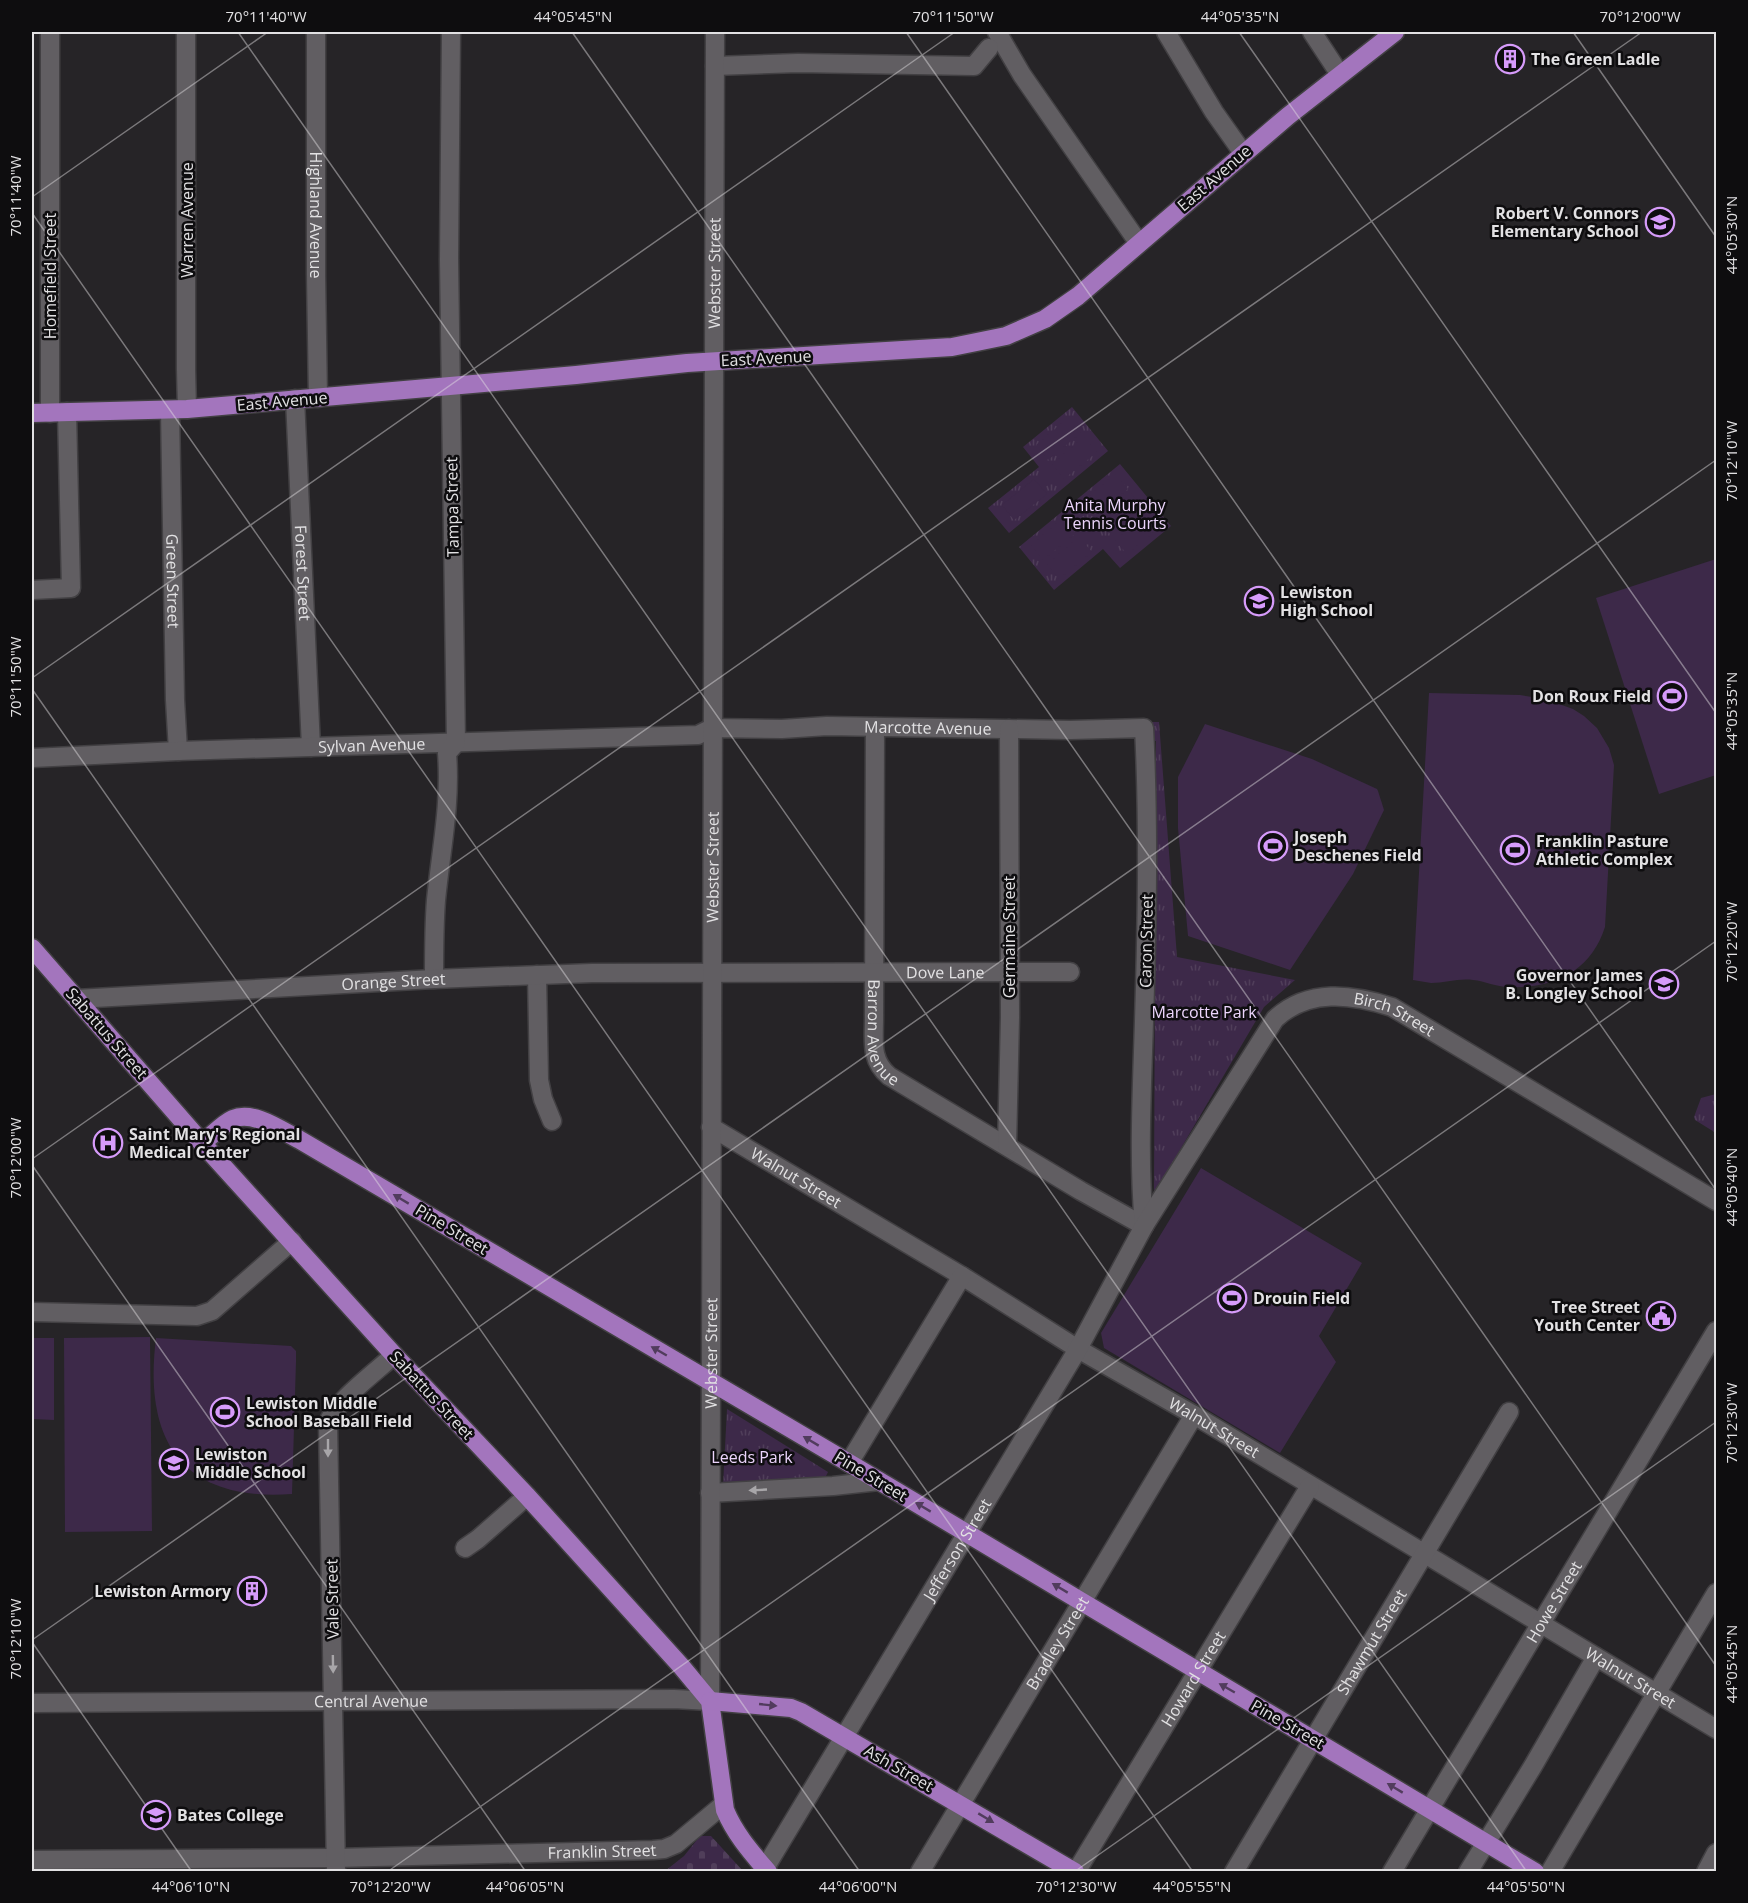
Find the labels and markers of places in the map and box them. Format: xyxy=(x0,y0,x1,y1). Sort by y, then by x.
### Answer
building icon: The Green Ladle xyxy=(1494,43,1526,75)
place label: The Green Ladle xyxy=(1531,48,1660,70)
place label: Robert V. Connors Elementary School xyxy=(1491,202,1639,242)
school or university icon: Robert V. Connors Elementary School xyxy=(1644,206,1676,238)
place label: Lewiston High School xyxy=(1280,581,1373,621)
school or university icon: Lewiston High School xyxy=(1243,585,1275,617)
sports icon: Don Roux Field xyxy=(1656,680,1688,712)
place label: Don Roux Field xyxy=(1532,685,1651,707)
place label: Joseph Deschenes Field xyxy=(1292,826,1422,866)
sports icon: Joseph Deschenes Field xyxy=(1257,830,1289,862)
place label: Franklin Pasture Athletic Complex xyxy=(1536,830,1673,870)
sports icon: Franklin Pasture Athletic Complex xyxy=(1499,834,1531,866)
place label: Governor James B. Longley School xyxy=(1505,964,1643,1004)
school or university icon: Governor James B. Longley School xyxy=(1648,968,1680,1000)
place label: Saint Mary's Regional Medical Center xyxy=(129,1123,300,1163)
hospital icon: Saint Mary's Regional Medical Center xyxy=(92,1127,124,1159)
sports icon: Drouin Field xyxy=(1216,1282,1248,1314)
place label: Drouin Field xyxy=(1253,1287,1350,1309)
place label: Tree Street Youth Center xyxy=(1534,1296,1640,1336)
public building icon: Tree Street Youth Center xyxy=(1645,1300,1677,1332)
place label: Lewiston Middle School Baseball Field xyxy=(246,1392,412,1432)
sports icon: Lewiston Middle School Baseball Field xyxy=(209,1396,241,1428)
place label: Lewiston Middle School xyxy=(195,1443,306,1483)
school or university icon: Lewiston Middle School xyxy=(158,1447,190,1479)
building icon: Lewiston Armory xyxy=(236,1575,268,1607)
place label: Lewiston Armory xyxy=(94,1580,232,1602)
school or university icon: Bates College xyxy=(140,1799,172,1831)
place label: Bates College xyxy=(177,1804,284,1826)

